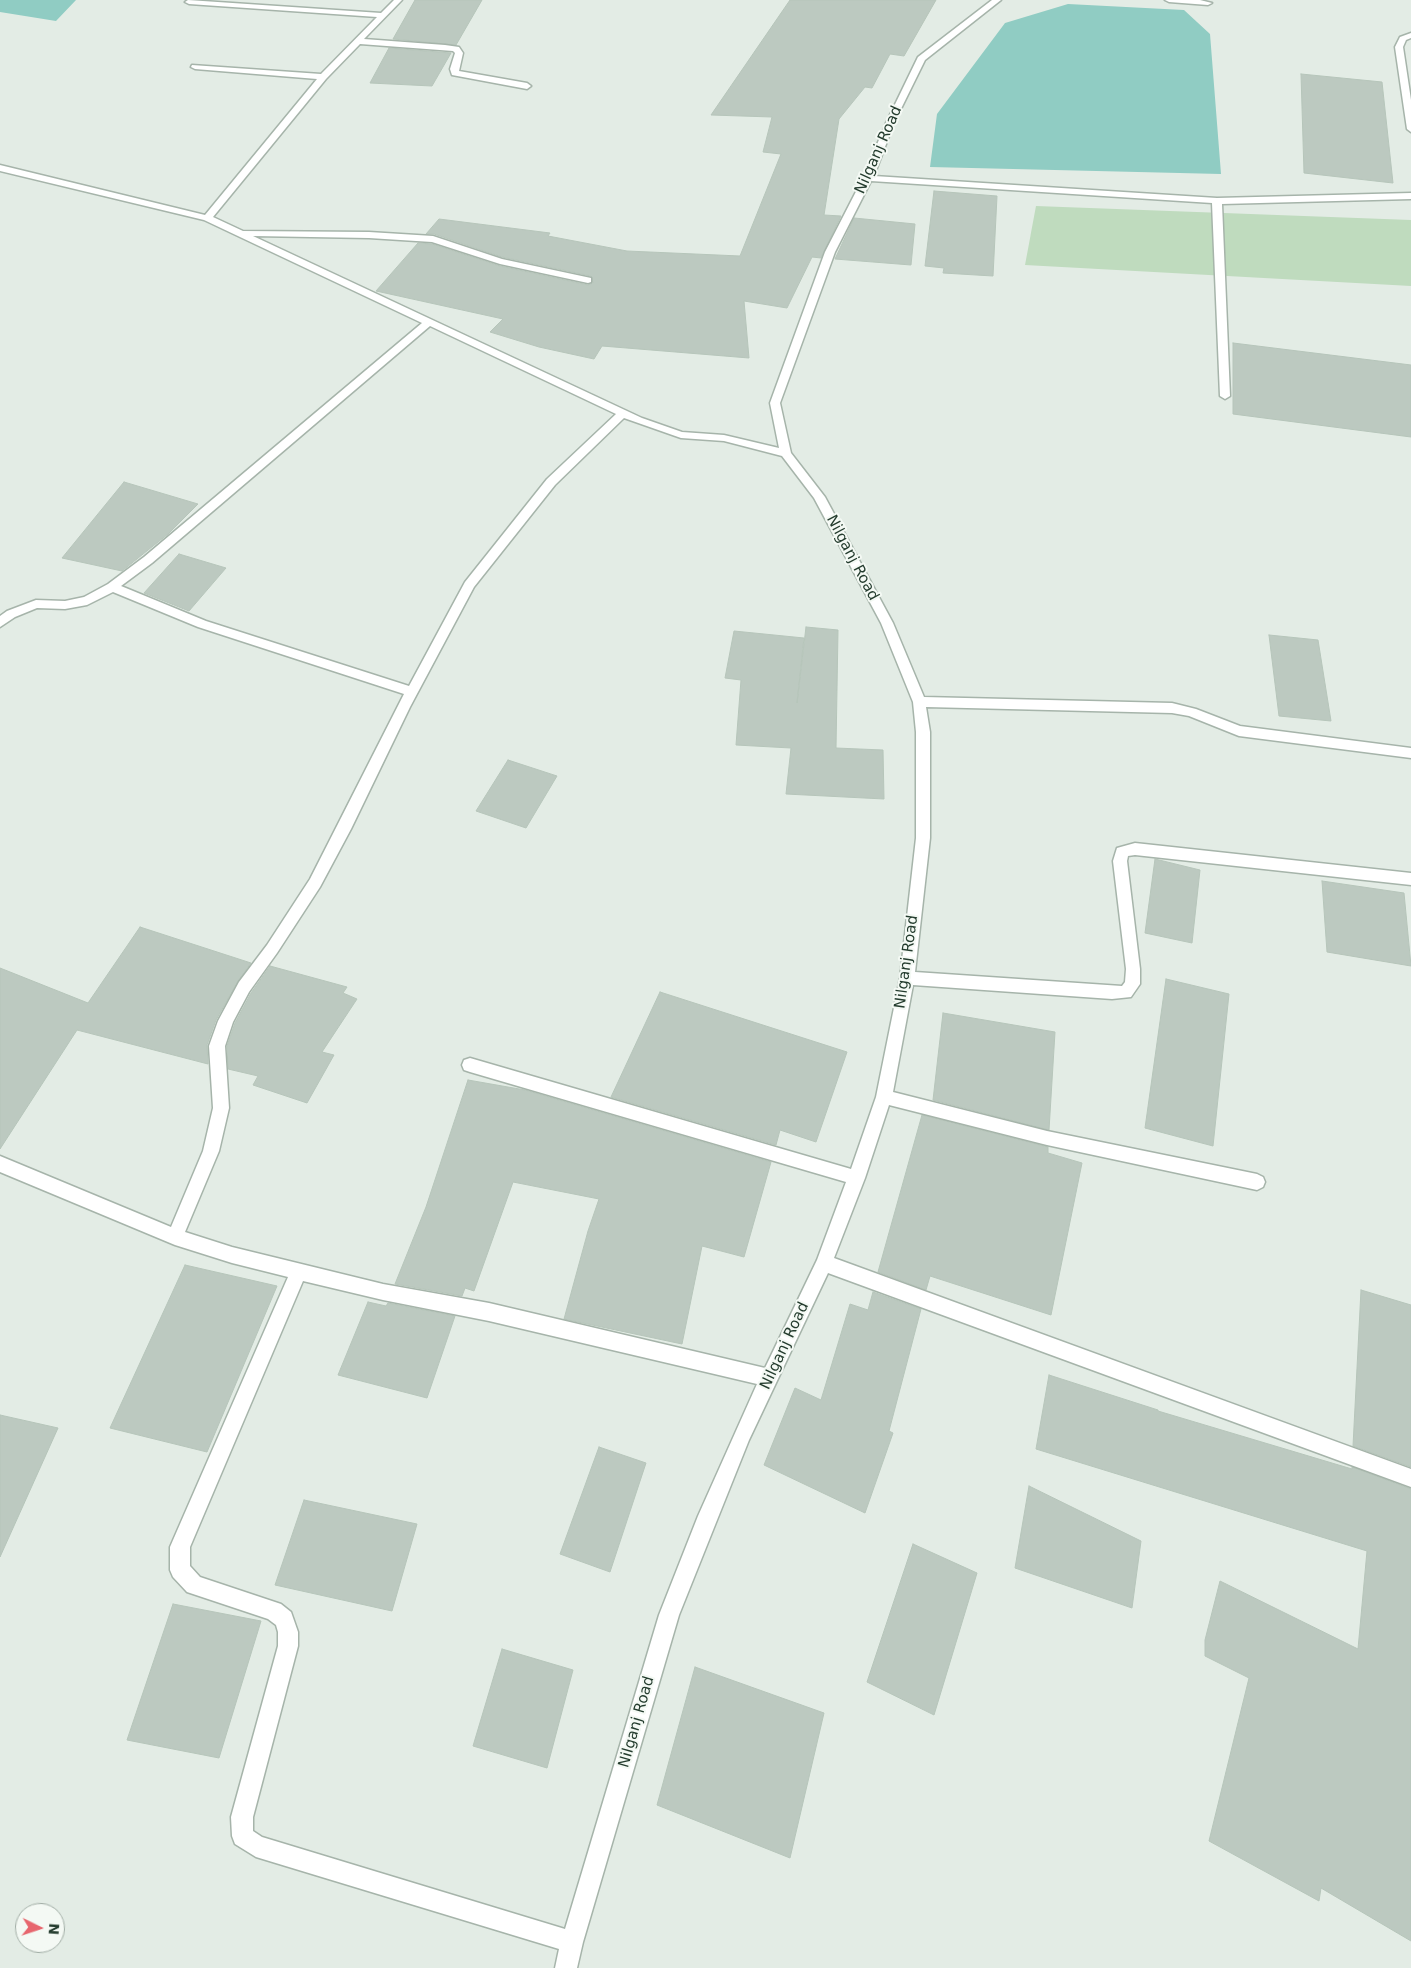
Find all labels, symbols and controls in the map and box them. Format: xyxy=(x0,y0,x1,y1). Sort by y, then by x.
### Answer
street label: Nilganj Road xyxy=(852,103,906,197)
street label: Nilganj Road xyxy=(822,512,882,604)
street label: Nilganj Road xyxy=(892,914,922,1010)
street label: Nilganj Road xyxy=(757,1299,813,1393)
street label: Nilganj Road xyxy=(615,1674,659,1770)
north arrow xyxy=(15,1903,65,1953)
text: N xyxy=(46,1923,62,1935)

